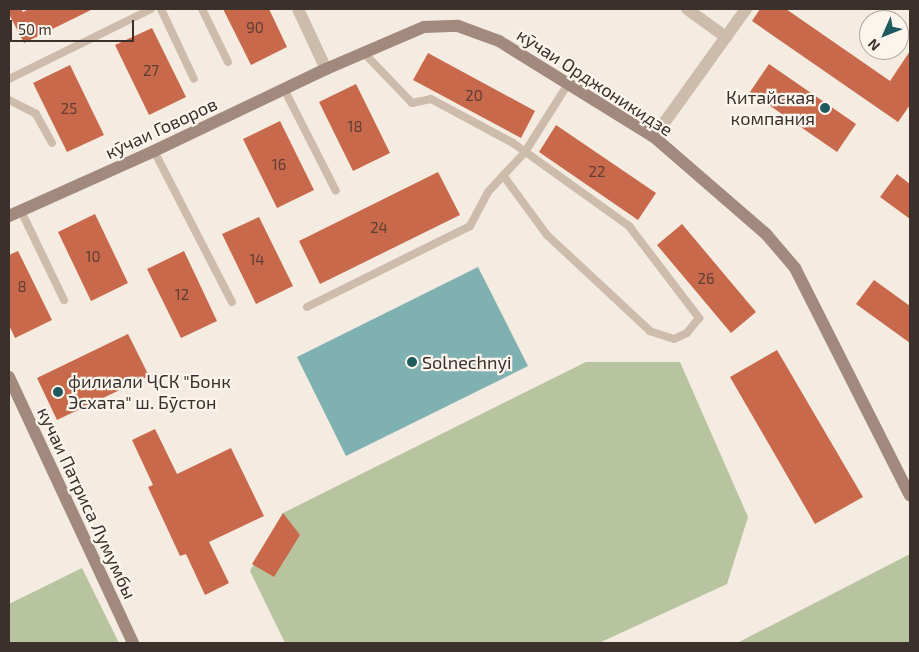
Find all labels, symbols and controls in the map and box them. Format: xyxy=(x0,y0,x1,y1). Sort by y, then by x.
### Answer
scale bar xyxy=(12,10,136,42)
north arrow xyxy=(859,10,909,60)
house number: 90 xyxy=(246,19,264,37)
text: 50 m xyxy=(18,20,52,38)
street label: кӯчаи Орджоникидзе xyxy=(513,24,677,140)
text: N xyxy=(864,36,883,55)
house number: 27 xyxy=(143,62,159,80)
house number: 20 xyxy=(465,87,483,105)
place label: Китайская компания xyxy=(726,87,815,130)
street label: кӯчаи Говоров xyxy=(102,93,220,163)
house number: 25 xyxy=(61,100,77,118)
marker: Китайская компания xyxy=(819,102,831,114)
house number: 18 xyxy=(347,118,363,136)
house number: 16 xyxy=(272,156,286,174)
house number: 22 xyxy=(589,163,605,181)
house number: 24 xyxy=(370,219,388,237)
house number: 10 xyxy=(85,248,101,266)
house number: 14 xyxy=(249,251,265,269)
house number: 26 xyxy=(697,270,715,288)
house number: 8 xyxy=(17,278,27,296)
house number: 12 xyxy=(175,286,189,304)
place label: Solnechnyi xyxy=(422,351,511,373)
marker: Solnechnyi xyxy=(406,356,418,368)
place label: филиали ҶСК "Бонк Эсхата" ш. Бӯстон xyxy=(68,371,231,414)
marker: филиали ҶСК "Бонк Эсхата" ш. Бӯстон xyxy=(52,386,64,398)
street label: кучаи Патриса Лумумбы xyxy=(33,404,141,602)

